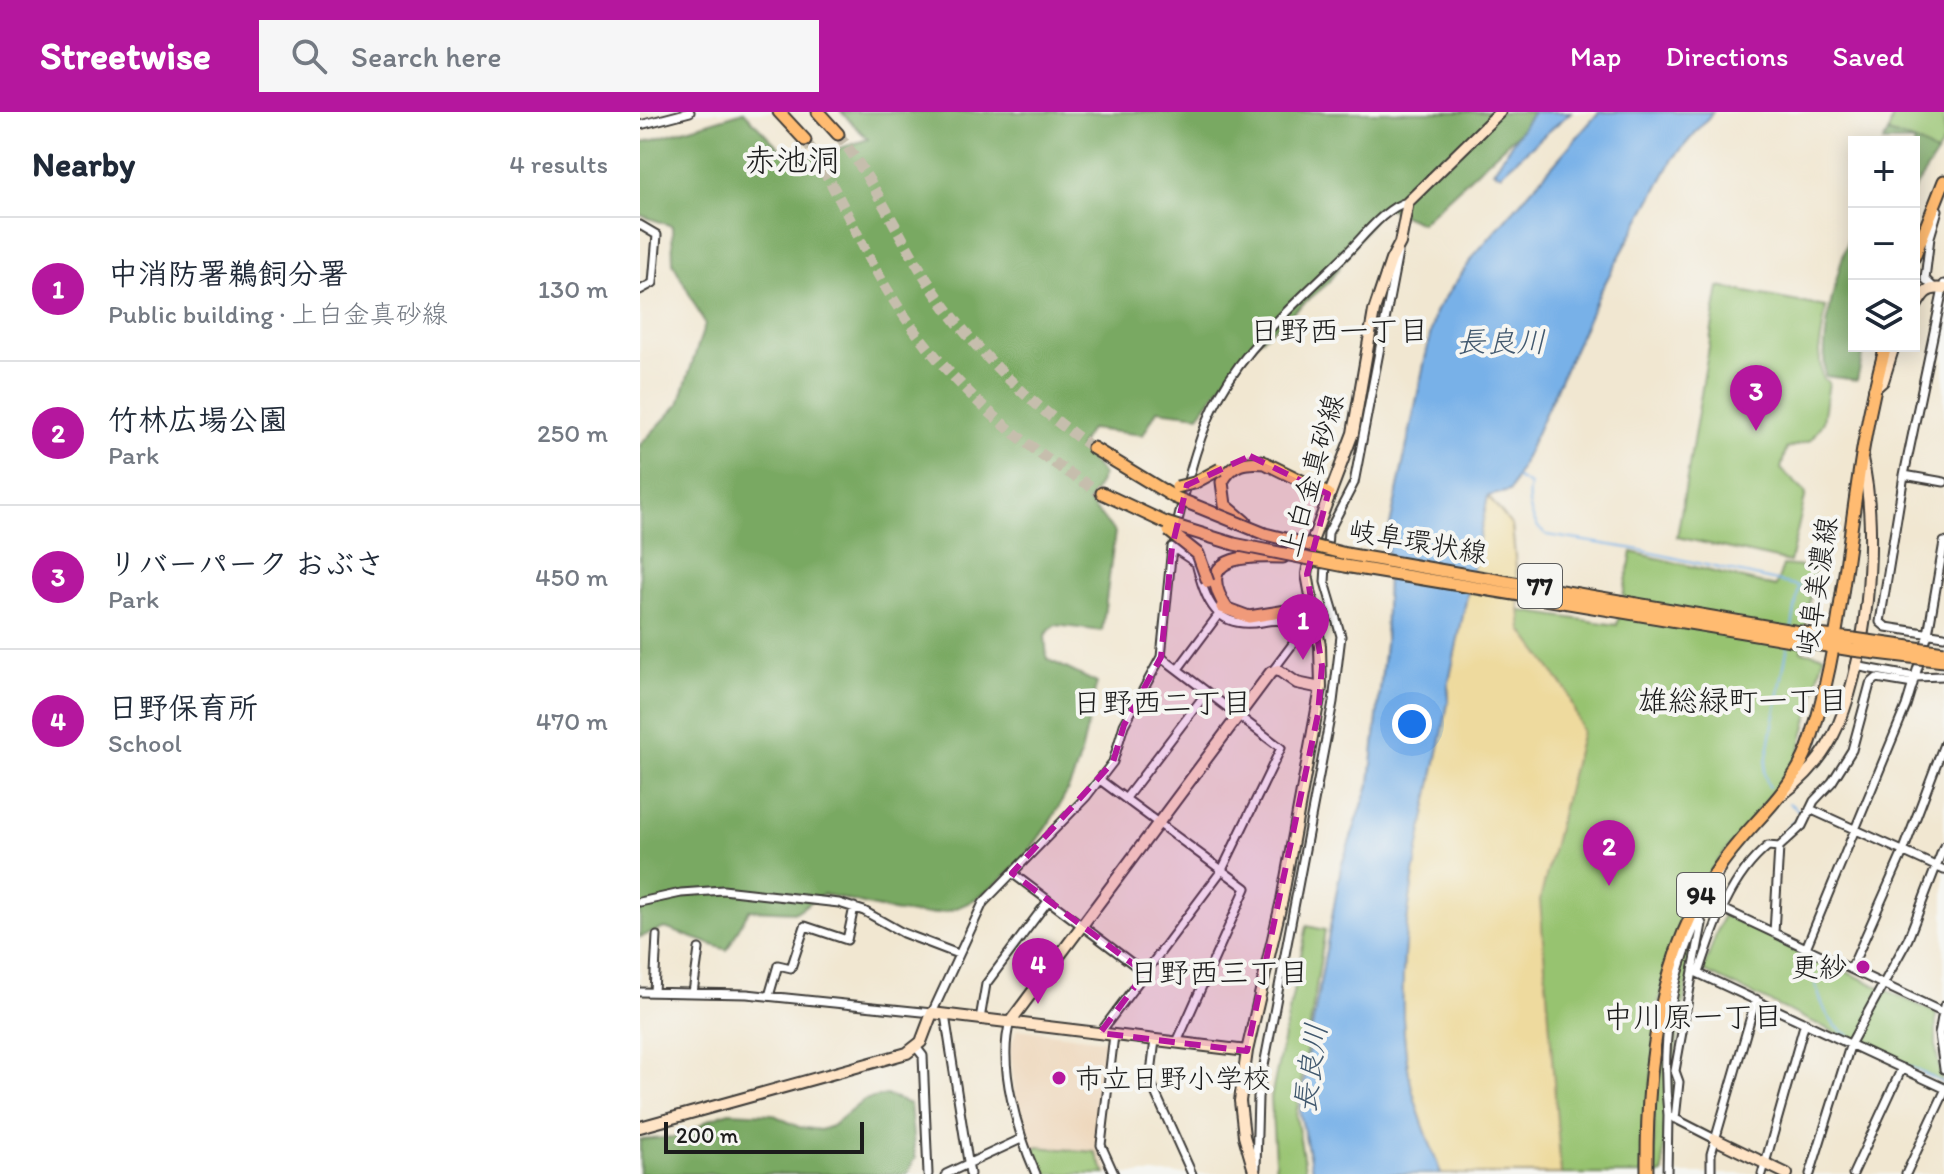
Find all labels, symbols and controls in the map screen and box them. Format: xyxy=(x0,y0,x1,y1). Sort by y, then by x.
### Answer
search box xyxy=(259,20,819,92)
text: Streetwise xyxy=(40,33,211,79)
icon: search xyxy=(287,34,331,78)
text: Search here xyxy=(351,38,501,75)
text: Map xyxy=(1570,39,1621,73)
text: Directions xyxy=(1665,39,1789,73)
text: Saved xyxy=(1833,39,1904,73)
map controls xyxy=(1848,136,1920,352)
button: + xyxy=(1848,136,1920,208)
district label: 赤池洞 xyxy=(744,141,840,179)
text: Nearby xyxy=(32,144,135,185)
text: 4 results xyxy=(509,148,608,180)
button: − xyxy=(1848,208,1920,280)
text: 中消防署鵜飼分署 xyxy=(108,255,348,292)
text: 1 xyxy=(52,273,64,305)
text: 130 m xyxy=(538,273,608,305)
button: layers xyxy=(1848,280,1920,352)
text: Public building · 上白金真砂線 xyxy=(108,298,447,330)
district label: 日野西一丁目 xyxy=(1249,312,1429,349)
water label: 長良川 xyxy=(1456,323,1546,360)
pin: 3 xyxy=(1730,365,1782,431)
street label: 上白金真砂線 xyxy=(1272,390,1350,560)
text: 竹林広場公園 xyxy=(108,401,288,438)
text: 2 xyxy=(51,417,65,449)
text: 250 m xyxy=(537,417,608,449)
text: Park xyxy=(108,439,159,471)
street label: 岐阜環状線 xyxy=(1346,512,1490,570)
street label: 岐阜美濃線 xyxy=(1788,514,1844,658)
text: リバーパーク おぶさ xyxy=(108,545,385,582)
text: 3 xyxy=(51,561,65,593)
text: 450 m xyxy=(535,561,608,593)
road number: 77 xyxy=(1518,564,1562,608)
text: Park xyxy=(108,583,159,615)
pin: 1 xyxy=(1277,594,1329,660)
district label: 雄総緑町一丁目 xyxy=(1638,682,1848,719)
district label: 日野西二丁目 xyxy=(1072,684,1252,721)
text: 日野保育所 xyxy=(108,689,258,726)
your location xyxy=(1392,704,1432,744)
text: 4 xyxy=(50,705,66,737)
text: 470 m xyxy=(536,705,608,737)
text: School xyxy=(108,727,182,759)
pin: 2 xyxy=(1583,820,1635,886)
road number: 94 xyxy=(1677,873,1725,917)
pin: 4 xyxy=(1012,938,1064,1004)
place label: 更紗 xyxy=(1791,950,1847,984)
district label: 日野西三丁目 xyxy=(1129,954,1309,991)
marker: 更紗 xyxy=(1854,958,1872,976)
district label: 中川原一丁目 xyxy=(1603,998,1783,1035)
water label: 長良川 xyxy=(1285,1021,1335,1115)
place label: 市立日野小学校 xyxy=(1075,1061,1271,1095)
marker: 市立日野小学校 xyxy=(1050,1069,1068,1087)
scale bar xyxy=(664,1118,864,1154)
text: 200 m xyxy=(676,1122,738,1149)

